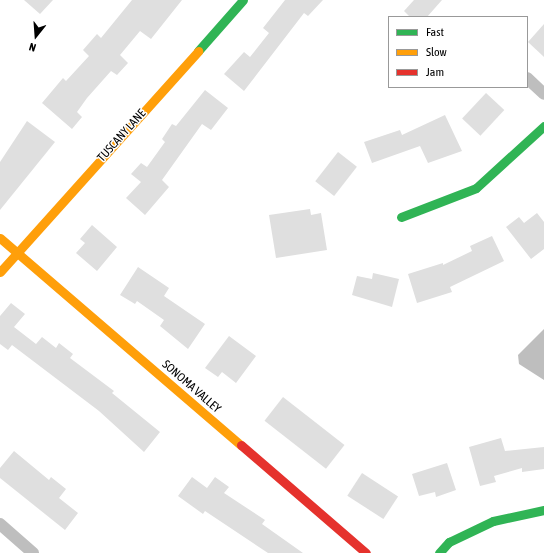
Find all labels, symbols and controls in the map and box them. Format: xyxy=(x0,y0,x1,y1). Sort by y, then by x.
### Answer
north arrow xyxy=(16,16,56,56)
legend xyxy=(388,16,528,88)
text: Fast xyxy=(426,25,444,39)
text: N xyxy=(28,41,37,54)
text: Slow xyxy=(426,45,447,59)
text: Jam xyxy=(426,65,444,79)
street label: TUSCANY LANE xyxy=(95,107,149,165)
street label: SONOMA VALLEY xyxy=(159,358,223,416)

